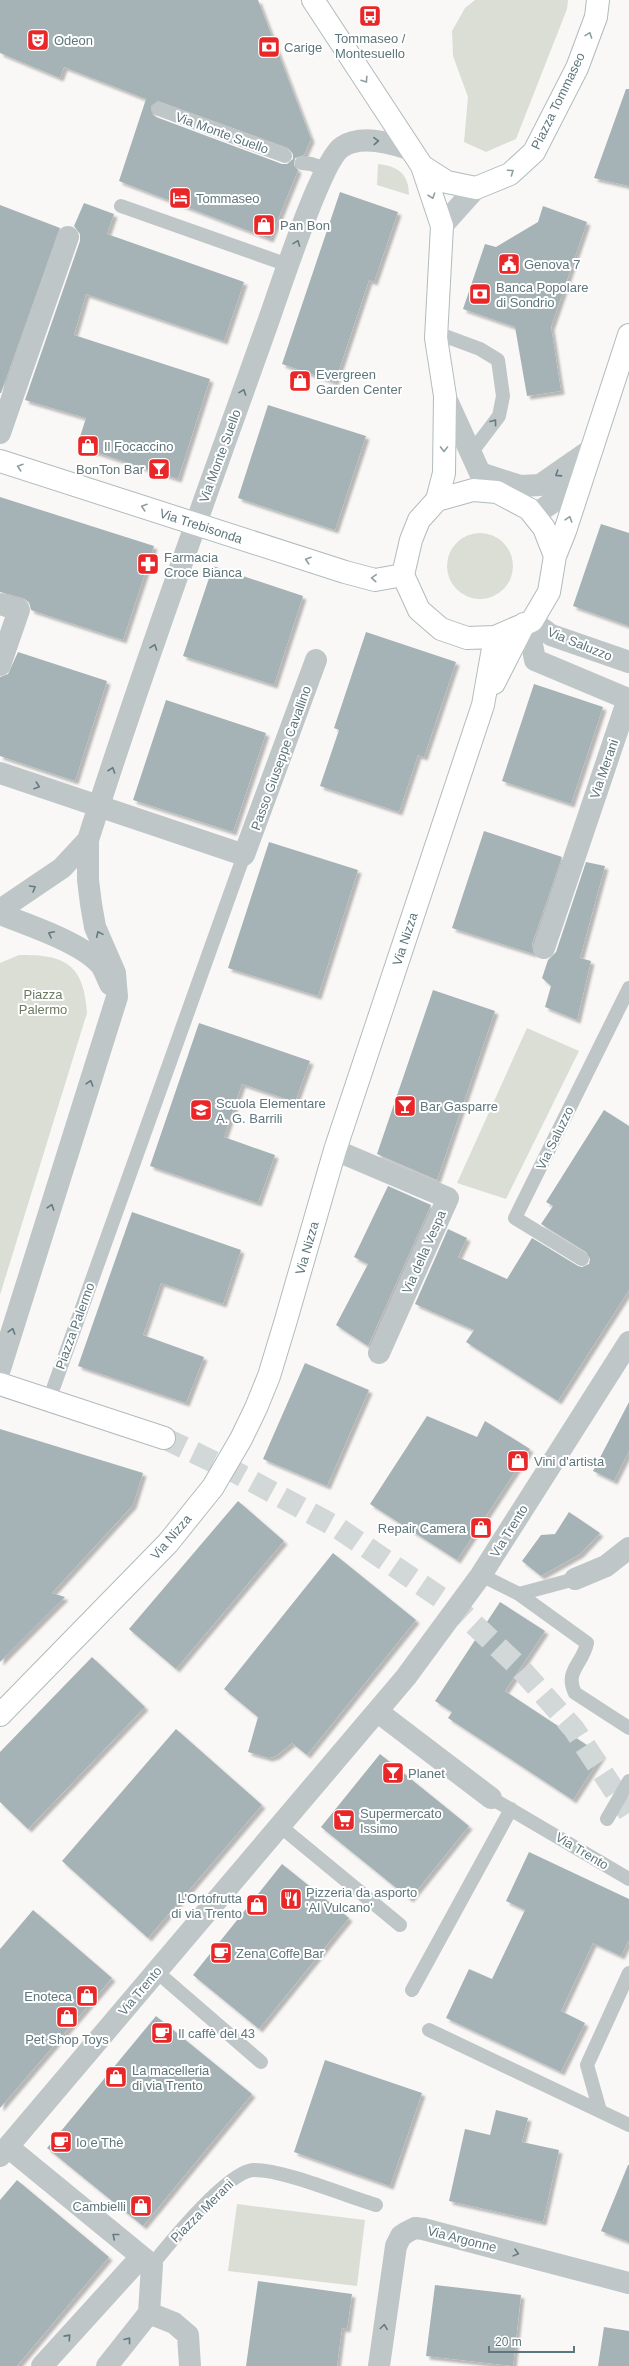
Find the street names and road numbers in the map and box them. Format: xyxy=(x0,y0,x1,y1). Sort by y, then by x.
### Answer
street label: Piazza Tommaseo xyxy=(528,50,588,152)
street label: Via Monte Suello xyxy=(173,109,271,157)
street label: Via Monte Suello xyxy=(196,407,244,505)
street label: Via Trebisonda xyxy=(158,506,245,547)
street label: Via Saluzzo xyxy=(545,624,615,664)
street label: Passo Giuseppe Cavallino xyxy=(248,684,314,832)
street label: Via Merani xyxy=(587,737,621,801)
street label: Via Nizza xyxy=(389,910,421,967)
street label: Via Saluzzo xyxy=(533,1104,577,1172)
street label: Via della Vespa xyxy=(399,1207,449,1296)
street label: Via Nizza xyxy=(292,1219,322,1276)
street label: Piazza Palermo xyxy=(52,1281,98,1371)
street label: Via Trento xyxy=(487,1502,531,1560)
street label: Via Nizza xyxy=(147,1511,195,1563)
street label: Via Trento xyxy=(553,1829,611,1873)
street label: Via Trento xyxy=(115,1964,165,2018)
street label: Piazza Merani xyxy=(168,2176,237,2245)
street label: Via Argonne xyxy=(426,2223,498,2255)

